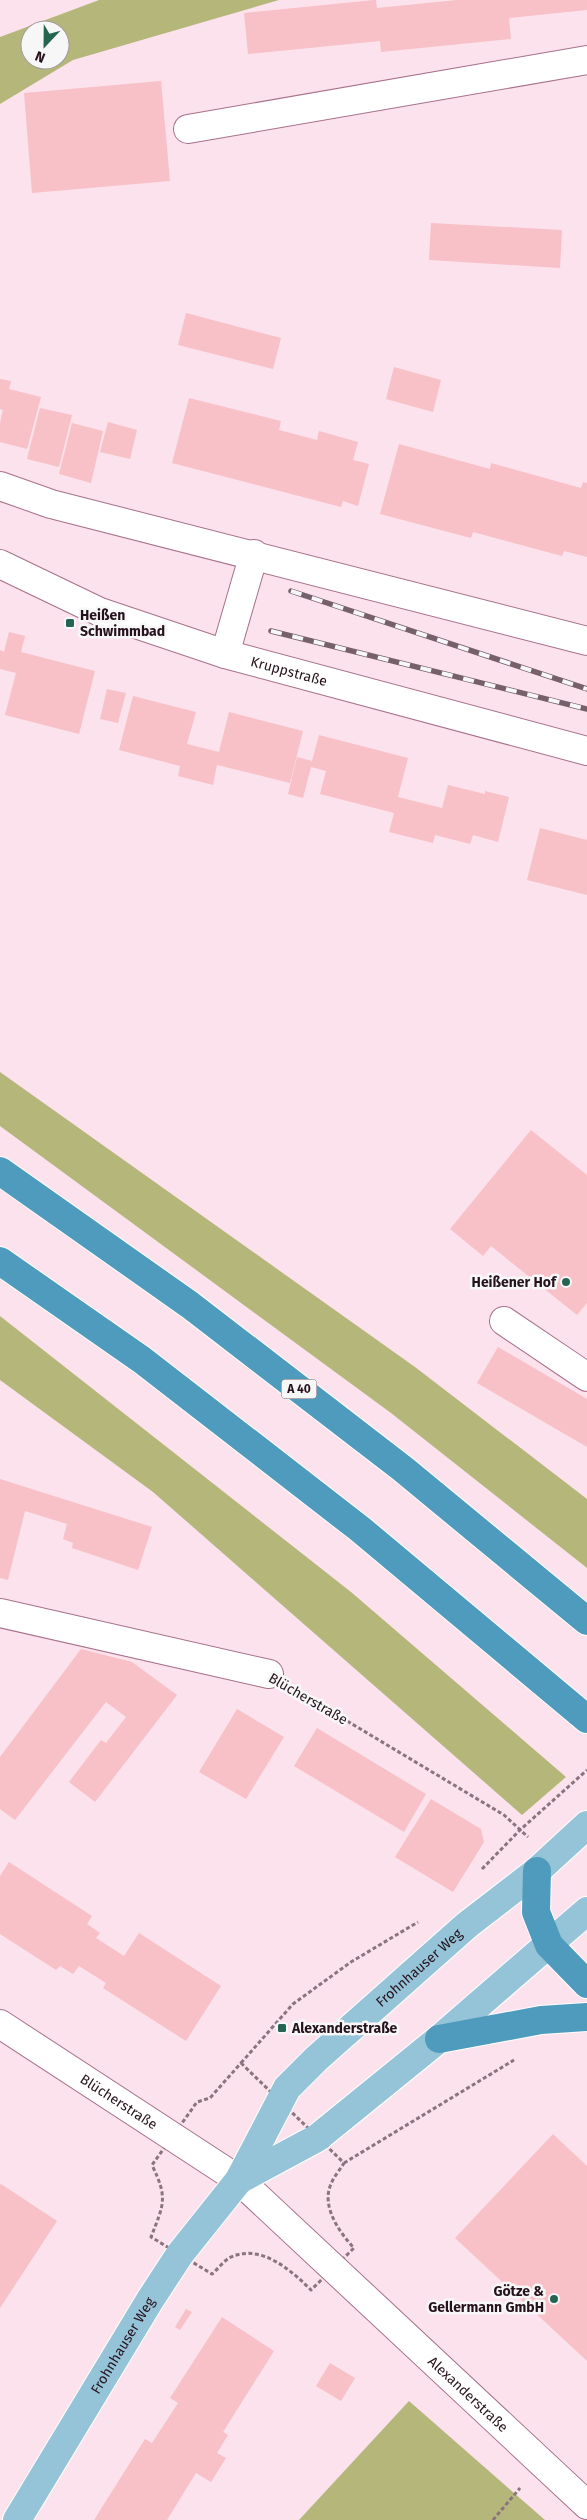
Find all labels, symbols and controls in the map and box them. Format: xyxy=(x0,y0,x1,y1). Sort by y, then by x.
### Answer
north arrow xyxy=(20,20,70,70)
text: N xyxy=(33,47,48,66)
place label: Heißen Schwimmbad xyxy=(80,607,165,640)
marker: Heißen Schwimmbad xyxy=(64,617,76,629)
street label: Kruppstraße xyxy=(249,653,329,690)
place label: Heißener Hof xyxy=(472,1274,558,1291)
marker: Heißener Hof xyxy=(560,1276,572,1288)
road number: A 40 xyxy=(282,1380,316,1398)
street label: Blücherstraße xyxy=(265,1670,351,1728)
street label: Frohnhauser Weg xyxy=(372,1924,466,2010)
place label: Alexanderstraße xyxy=(291,2020,398,2037)
marker: Alexanderstraße xyxy=(276,2022,288,2034)
street label: Blücherstraße xyxy=(77,2070,161,2133)
place label: Götze & Gellermann GmbH xyxy=(428,2283,544,2316)
street label: Frohnhauser Weg xyxy=(87,2293,159,2397)
marker: Götze & Gellermann GmbH xyxy=(548,2293,560,2305)
street label: Alexanderstraße xyxy=(425,2353,512,2436)

